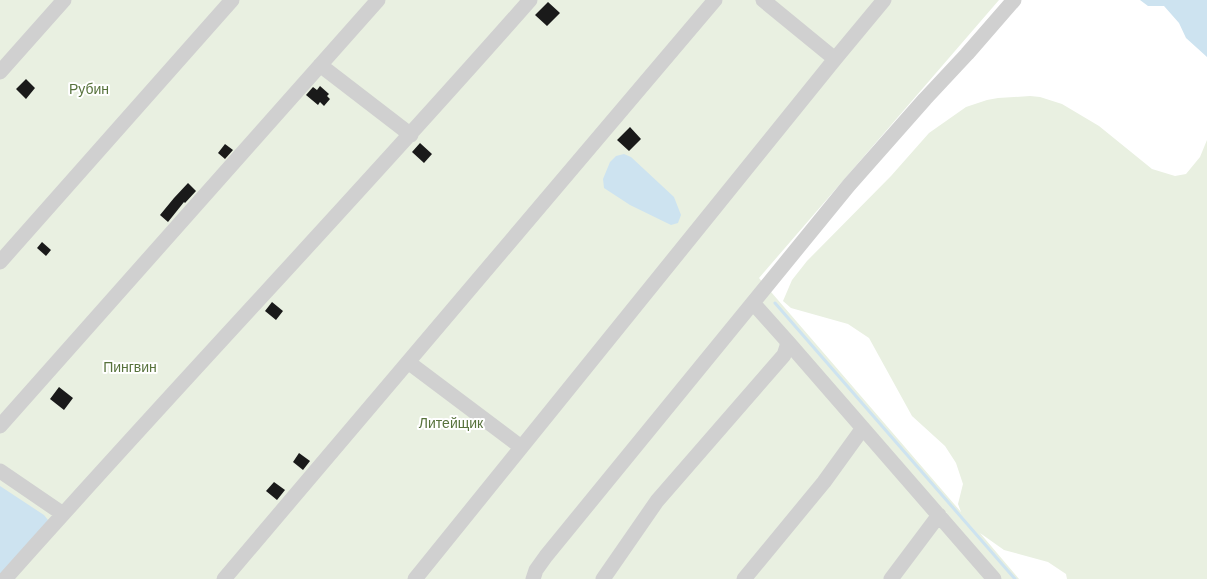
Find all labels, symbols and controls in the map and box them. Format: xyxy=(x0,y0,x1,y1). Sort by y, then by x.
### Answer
park label: Рубин xyxy=(69,80,109,98)
park label: Пингвин xyxy=(103,358,157,376)
park label: Литейщик xyxy=(419,414,484,432)

